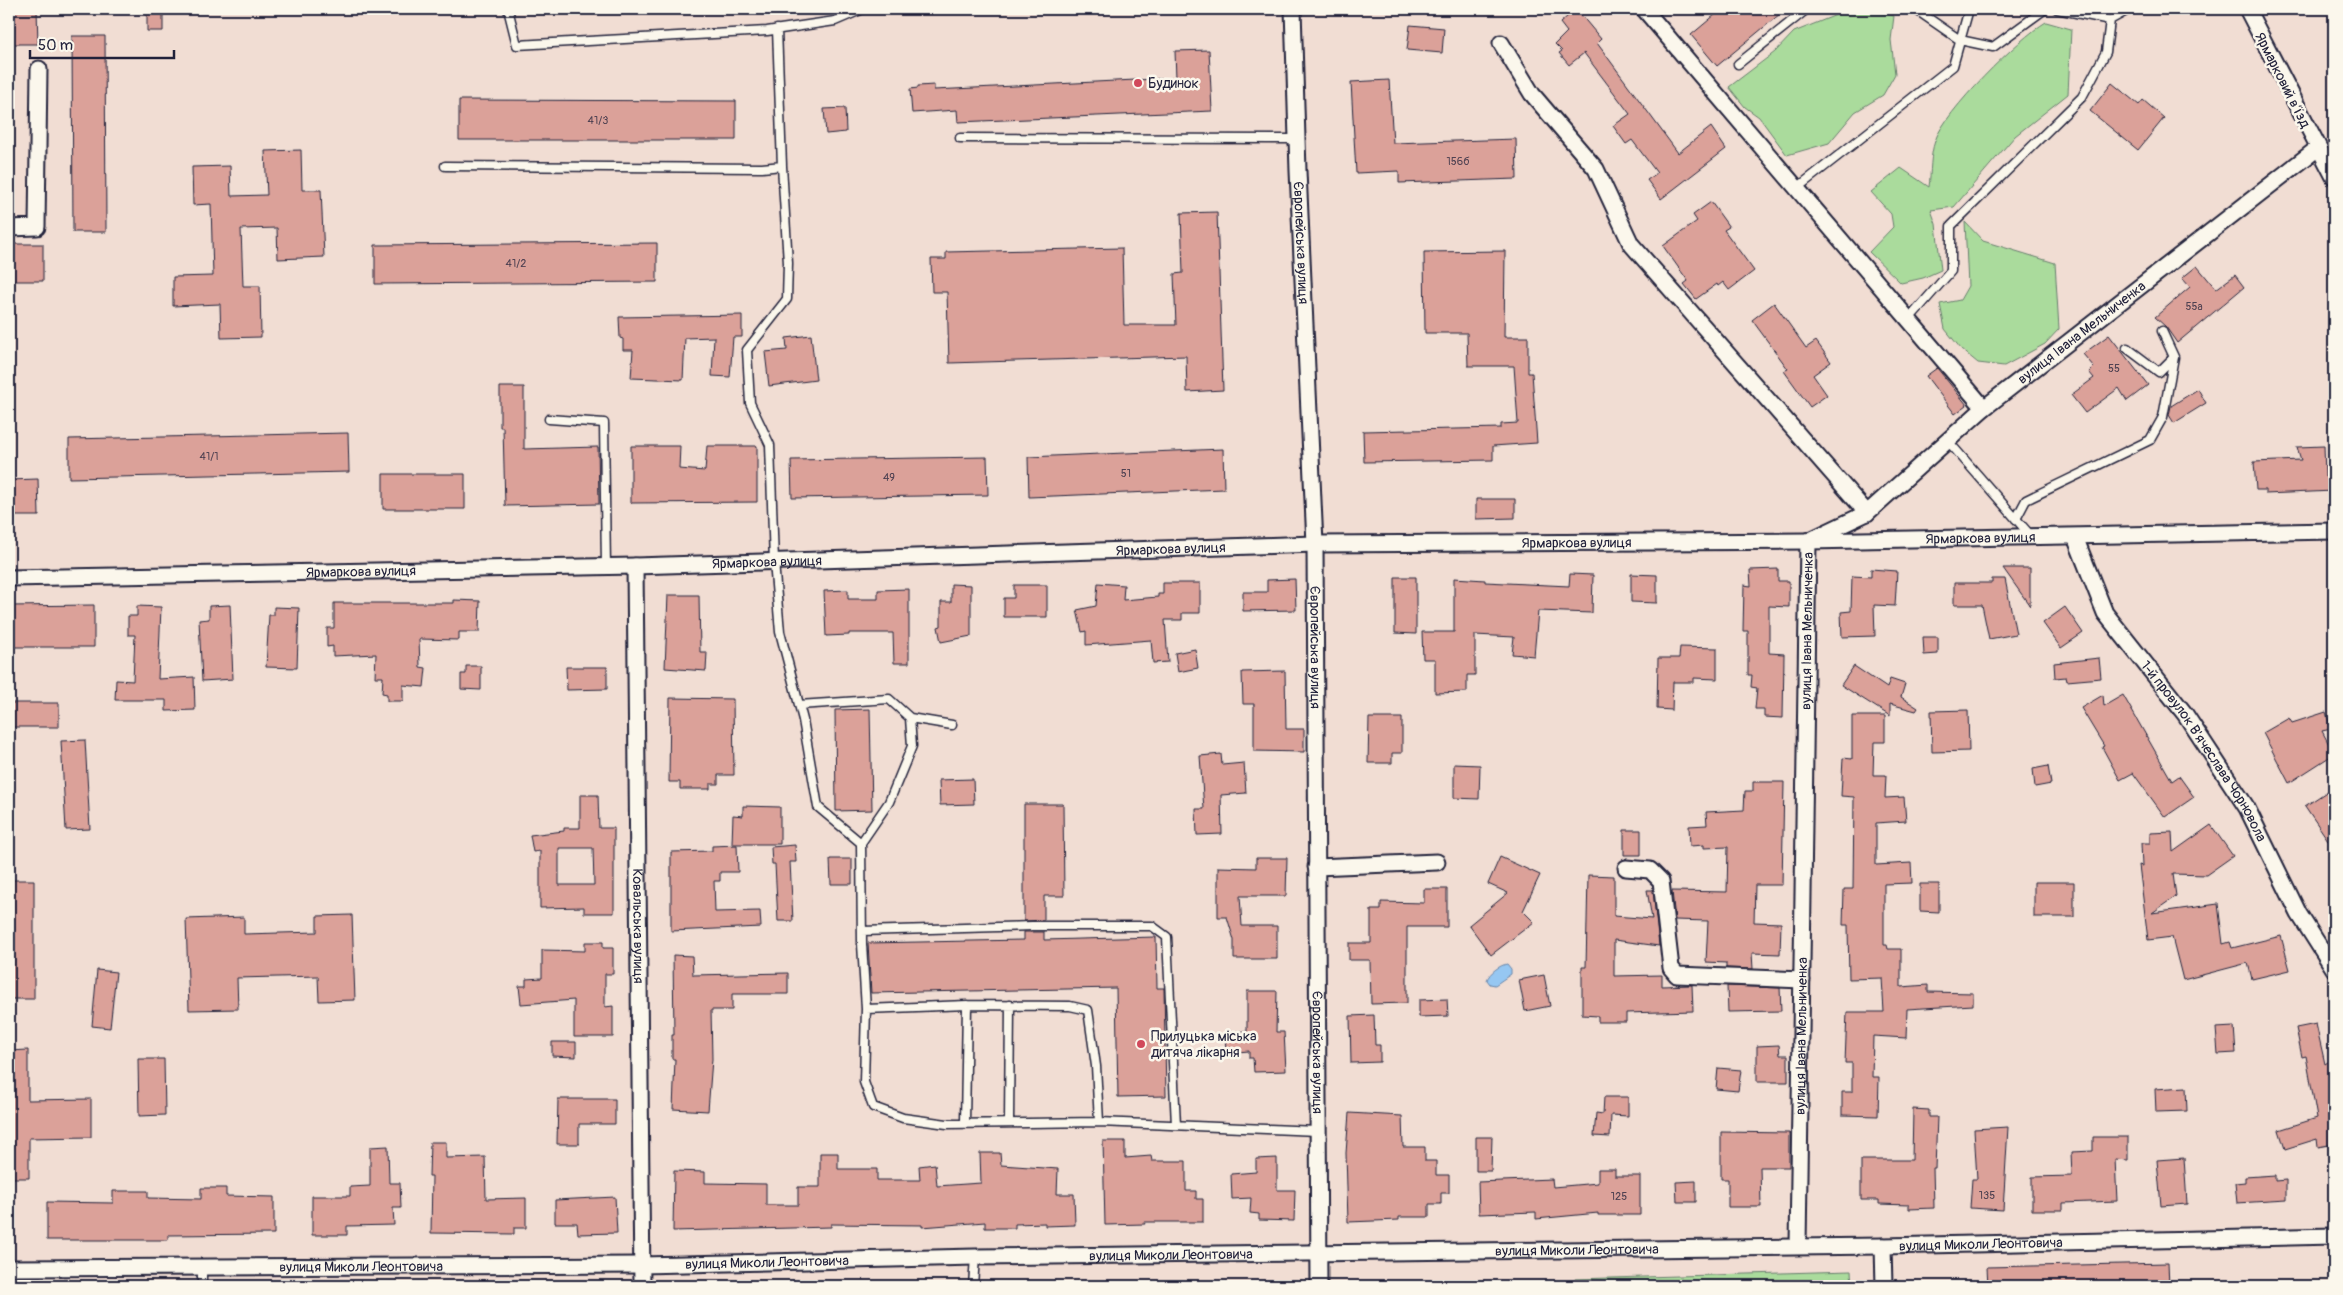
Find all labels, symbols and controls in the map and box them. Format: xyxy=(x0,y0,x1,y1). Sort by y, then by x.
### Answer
scale bar xyxy=(30,28,174,60)
street label: Ярмарковий вʼїзд xyxy=(2251,30,2314,131)
text: 50 m xyxy=(38,36,73,55)
place label: Будинок xyxy=(1148,75,1199,92)
marker: Будинок xyxy=(1132,77,1144,89)
house number: 41/3 xyxy=(588,114,608,127)
house number: 156б xyxy=(1447,155,1470,168)
street label: Європейська вулиця xyxy=(1289,181,1312,304)
house number: 41/2 xyxy=(506,257,526,270)
street label: вулиця Івана Мельниченка xyxy=(2014,277,2149,388)
house number: 55а xyxy=(2185,300,2203,313)
house number: 55 xyxy=(2108,362,2120,375)
house number: 41/1 xyxy=(200,450,218,463)
house number: 51 xyxy=(1121,467,1131,480)
house number: 49 xyxy=(883,471,895,484)
street label: Ярмаркова вулиця xyxy=(1925,529,2036,548)
street label: Ярмаркова вулиця xyxy=(1521,534,1632,552)
street label: Ярмаркова вулиця xyxy=(1115,539,1226,559)
street label: Ярмаркова вулиця xyxy=(712,552,822,573)
street label: вулиця Івана Мельниченка xyxy=(1798,552,1817,710)
street label: Ярмаркова вулиця xyxy=(306,562,416,581)
street label: Європейська вулиця xyxy=(1306,586,1324,709)
street label: 1-й провулок В'ячеслава Чорновола xyxy=(2137,657,2270,844)
street label: Ковальська вулиця xyxy=(629,868,647,984)
street label: вулиця Івана Мельниченка xyxy=(1792,957,1811,1115)
street label: Європейська вулиця xyxy=(1308,991,1326,1114)
place label: Прилуцька міська дитяча лікарня xyxy=(1151,1028,1257,1061)
marker: Прилуцька міська дитяча лікарня xyxy=(1135,1038,1147,1050)
house number: 135 xyxy=(1979,1189,1995,1202)
house number: 125 xyxy=(1611,1190,1627,1203)
street label: вулиця Миколи Леонтовича xyxy=(1899,1234,2063,1255)
street label: вулиця Миколи Леонтовича xyxy=(1495,1241,1659,1260)
street label: вулиця Миколи Леонтовича xyxy=(1089,1246,1253,1265)
street label: вулиця Миколи Леонтовича xyxy=(685,1252,849,1273)
street label: вулиця Миколи Леонтовича xyxy=(279,1258,443,1276)

